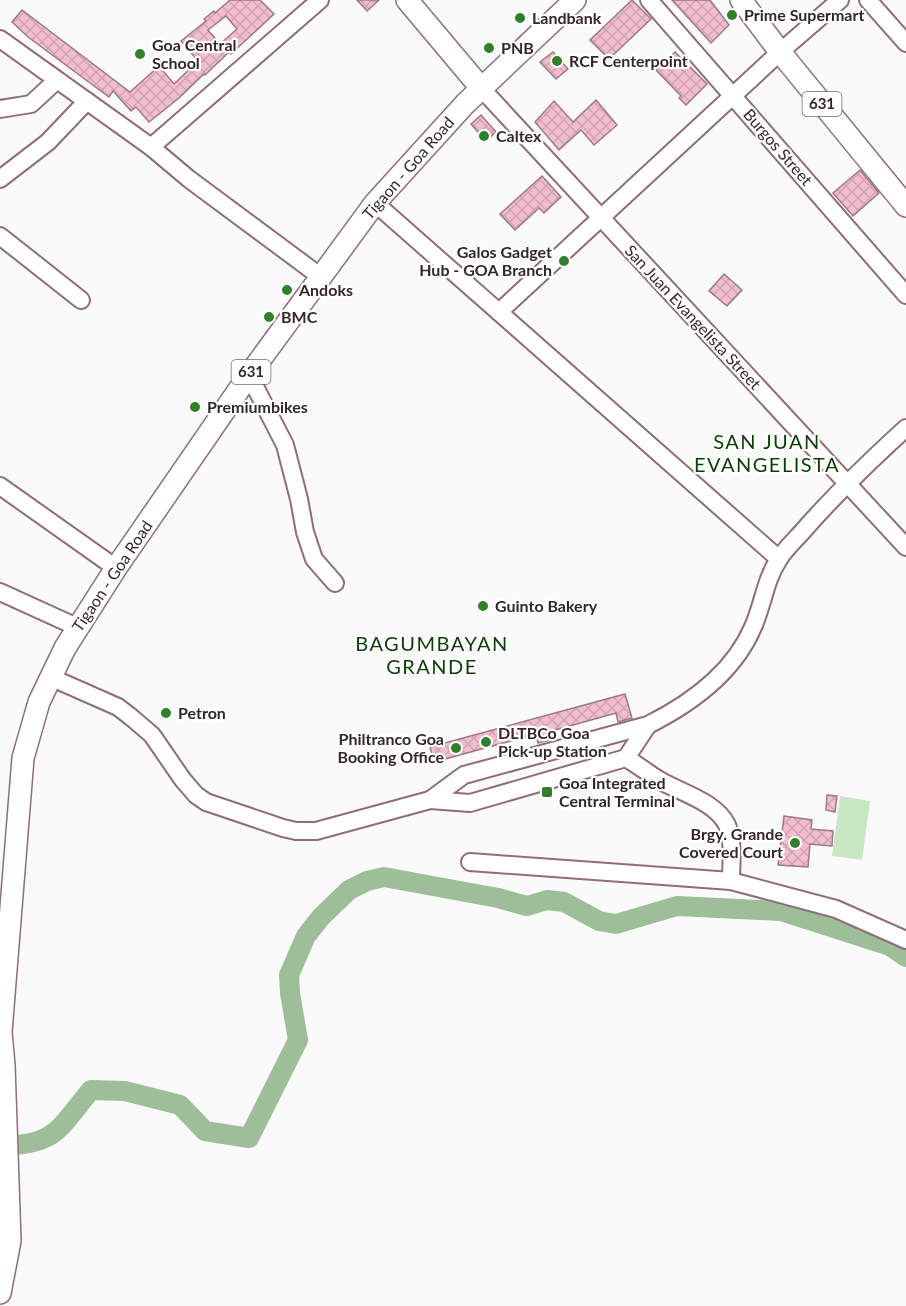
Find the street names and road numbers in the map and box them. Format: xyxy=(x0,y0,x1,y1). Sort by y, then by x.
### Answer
road number: 631 xyxy=(802,92,842,116)
street label: Burgos Street xyxy=(740,105,817,189)
street label: Tigaon - Goa Road xyxy=(358,112,457,223)
street label: San Juan Evangelista Street xyxy=(621,241,765,393)
road number: 631 xyxy=(232,360,270,384)
street label: Tigaon - Goa Road xyxy=(67,517,156,635)

